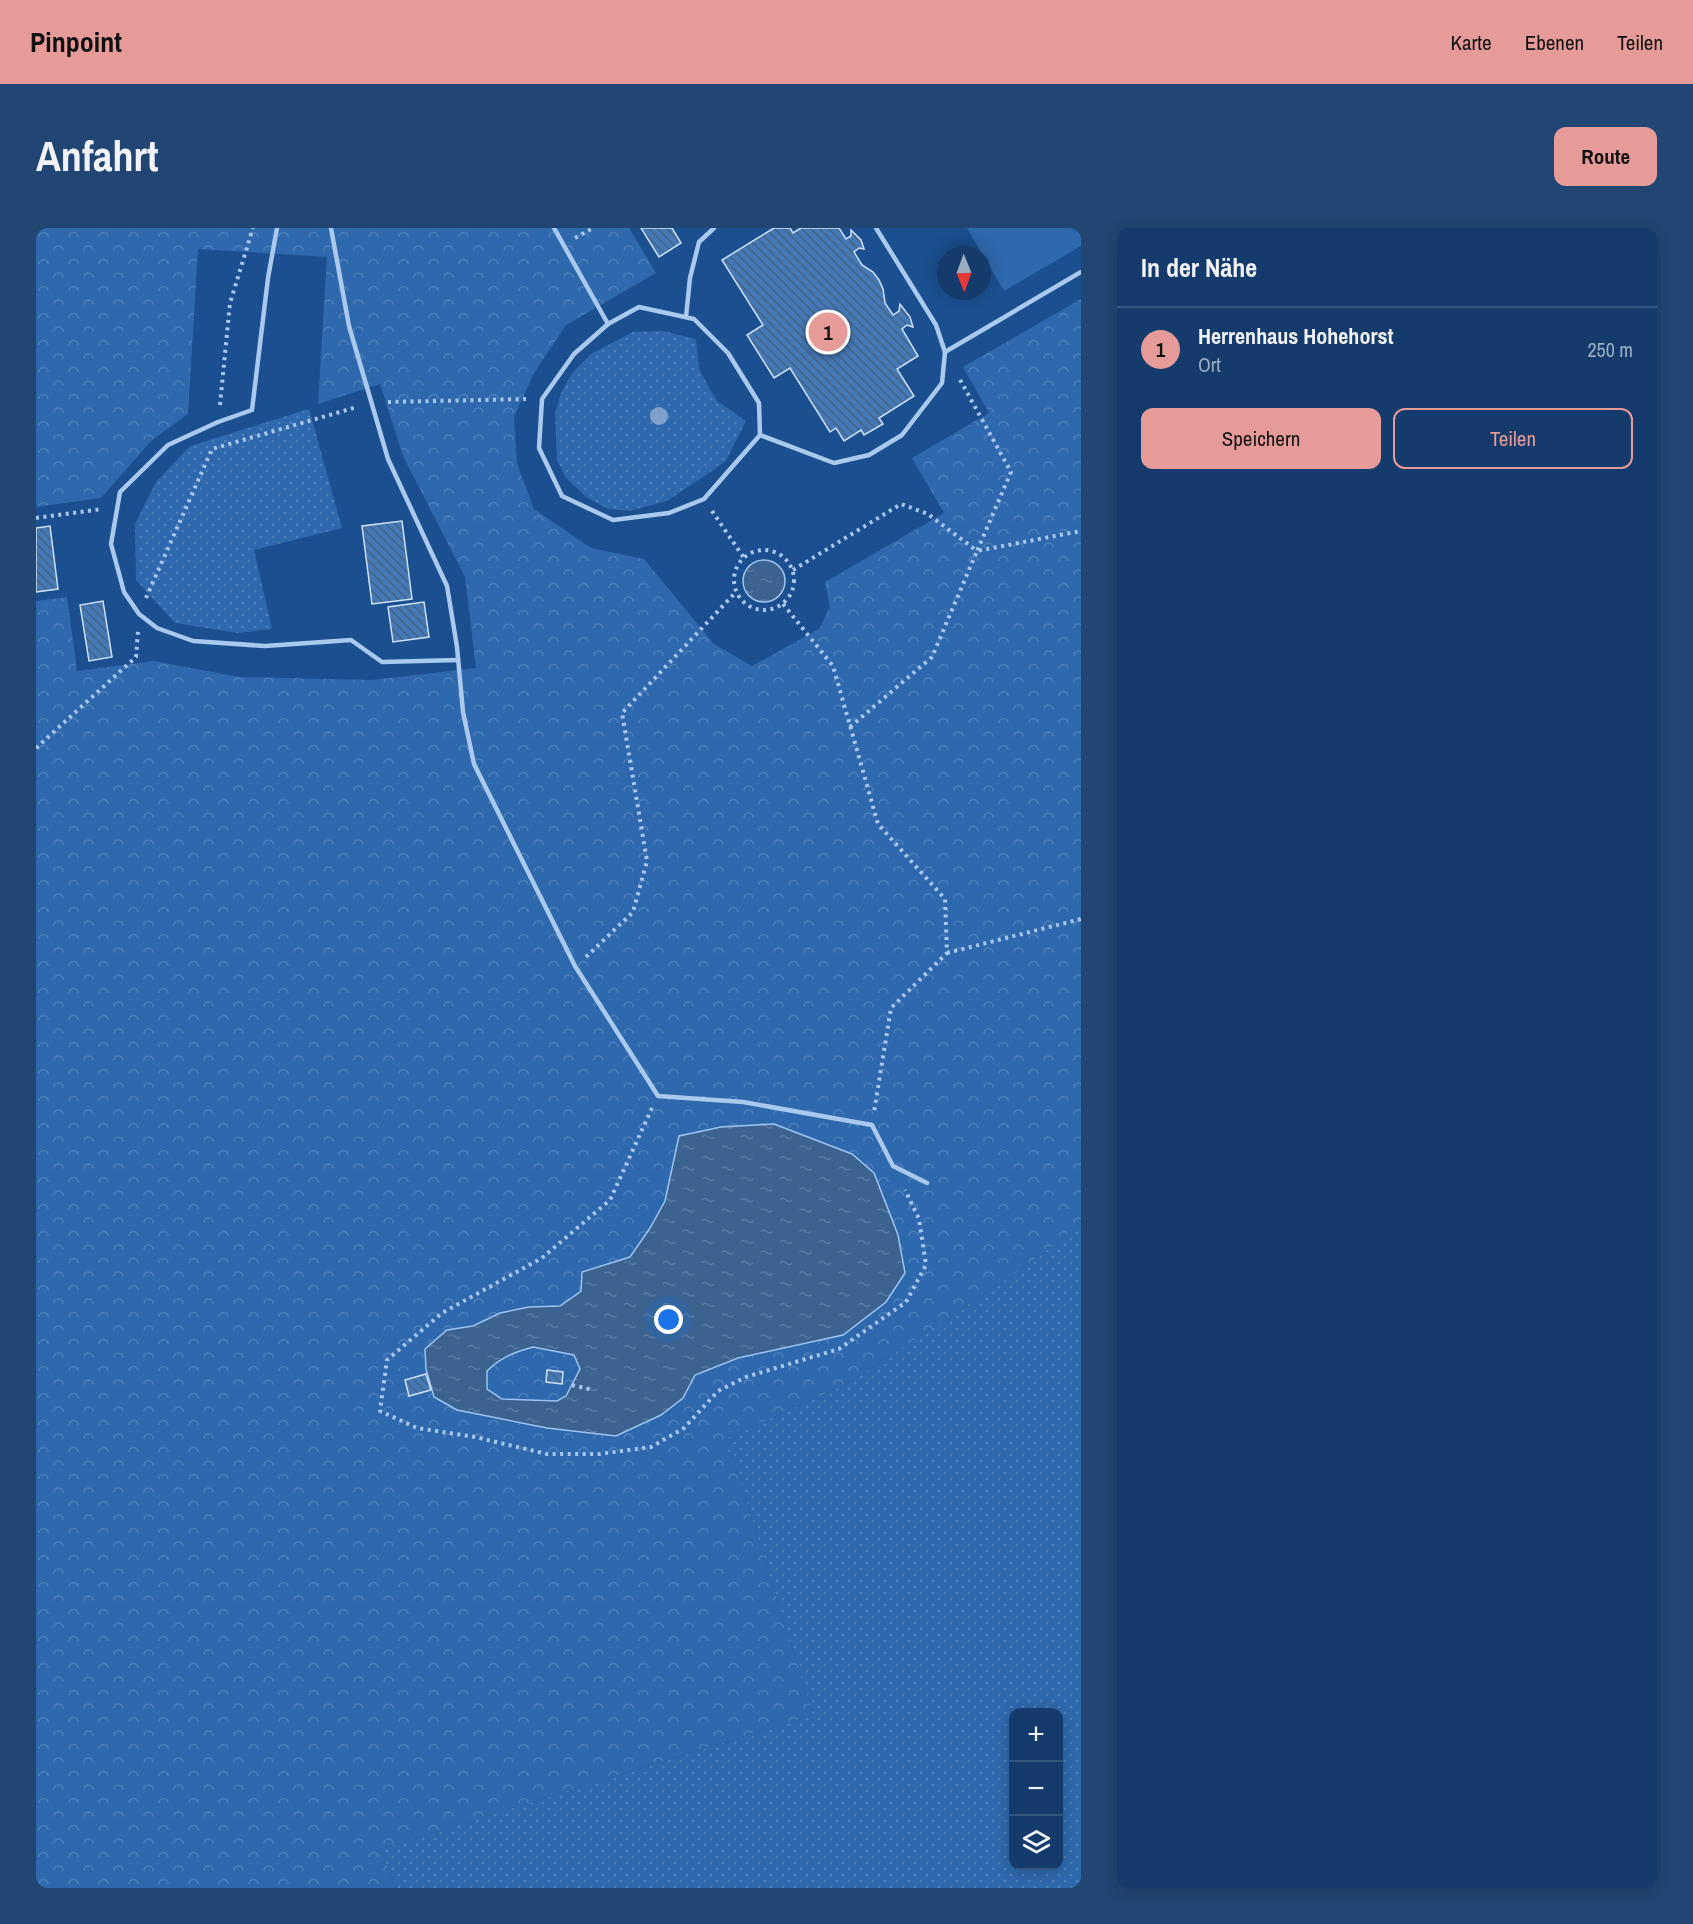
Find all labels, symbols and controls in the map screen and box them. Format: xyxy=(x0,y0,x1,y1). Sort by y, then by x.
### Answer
text: Pinpoint xyxy=(30,23,122,61)
text: Karte xyxy=(1451,28,1492,57)
text: Ebenen xyxy=(1525,28,1584,57)
text: Teilen xyxy=(1617,28,1663,57)
button: Route xyxy=(1554,127,1657,186)
text: Anfahrt xyxy=(36,128,158,184)
north arrow xyxy=(937,246,991,300)
text: In der Nähe xyxy=(1141,250,1257,285)
pin: 1 xyxy=(808,310,848,354)
text: Herrenhaus Hohehorst xyxy=(1198,321,1393,351)
text: 1 xyxy=(1156,336,1165,363)
text: 250 m xyxy=(1587,336,1633,363)
text: Ort xyxy=(1198,351,1221,378)
button: Speichern xyxy=(1141,408,1381,469)
button: Teilen xyxy=(1393,408,1633,469)
your location xyxy=(654,1305,683,1334)
map controls xyxy=(1009,1708,1063,1870)
button: + xyxy=(1009,1708,1063,1762)
button: − xyxy=(1009,1762,1063,1816)
button: layers xyxy=(1009,1816,1063,1870)

